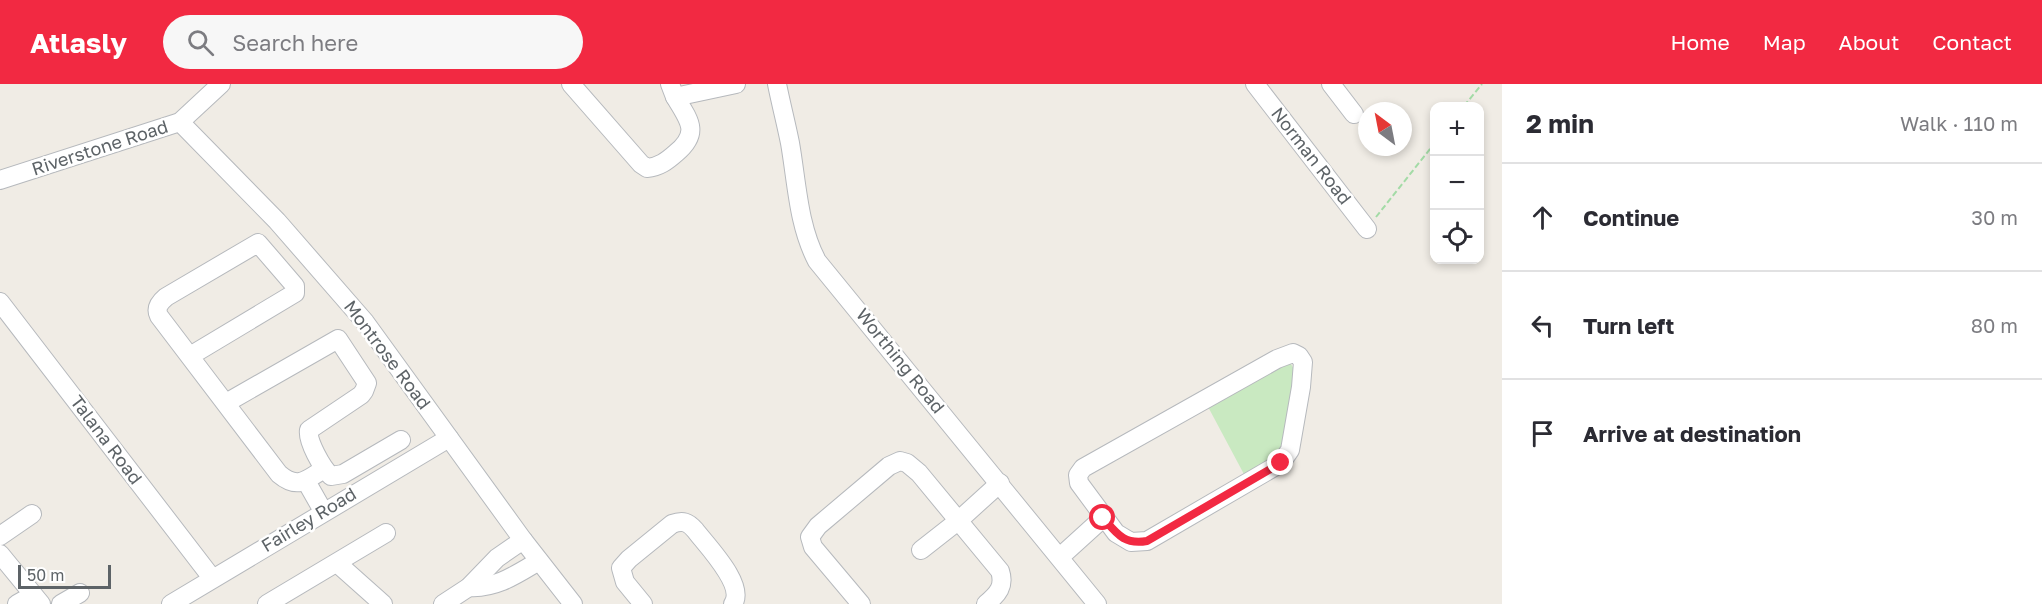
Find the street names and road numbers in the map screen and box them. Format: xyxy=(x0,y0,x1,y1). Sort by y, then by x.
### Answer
street label: Norman Road xyxy=(1267,102,1357,208)
street label: Riverstone Road xyxy=(29,115,171,179)
street label: Montrose Road xyxy=(340,296,436,413)
street label: Worthing Road xyxy=(852,303,950,417)
street label: Talana Road xyxy=(66,391,147,488)
street label: Fairley Road xyxy=(257,482,360,556)

